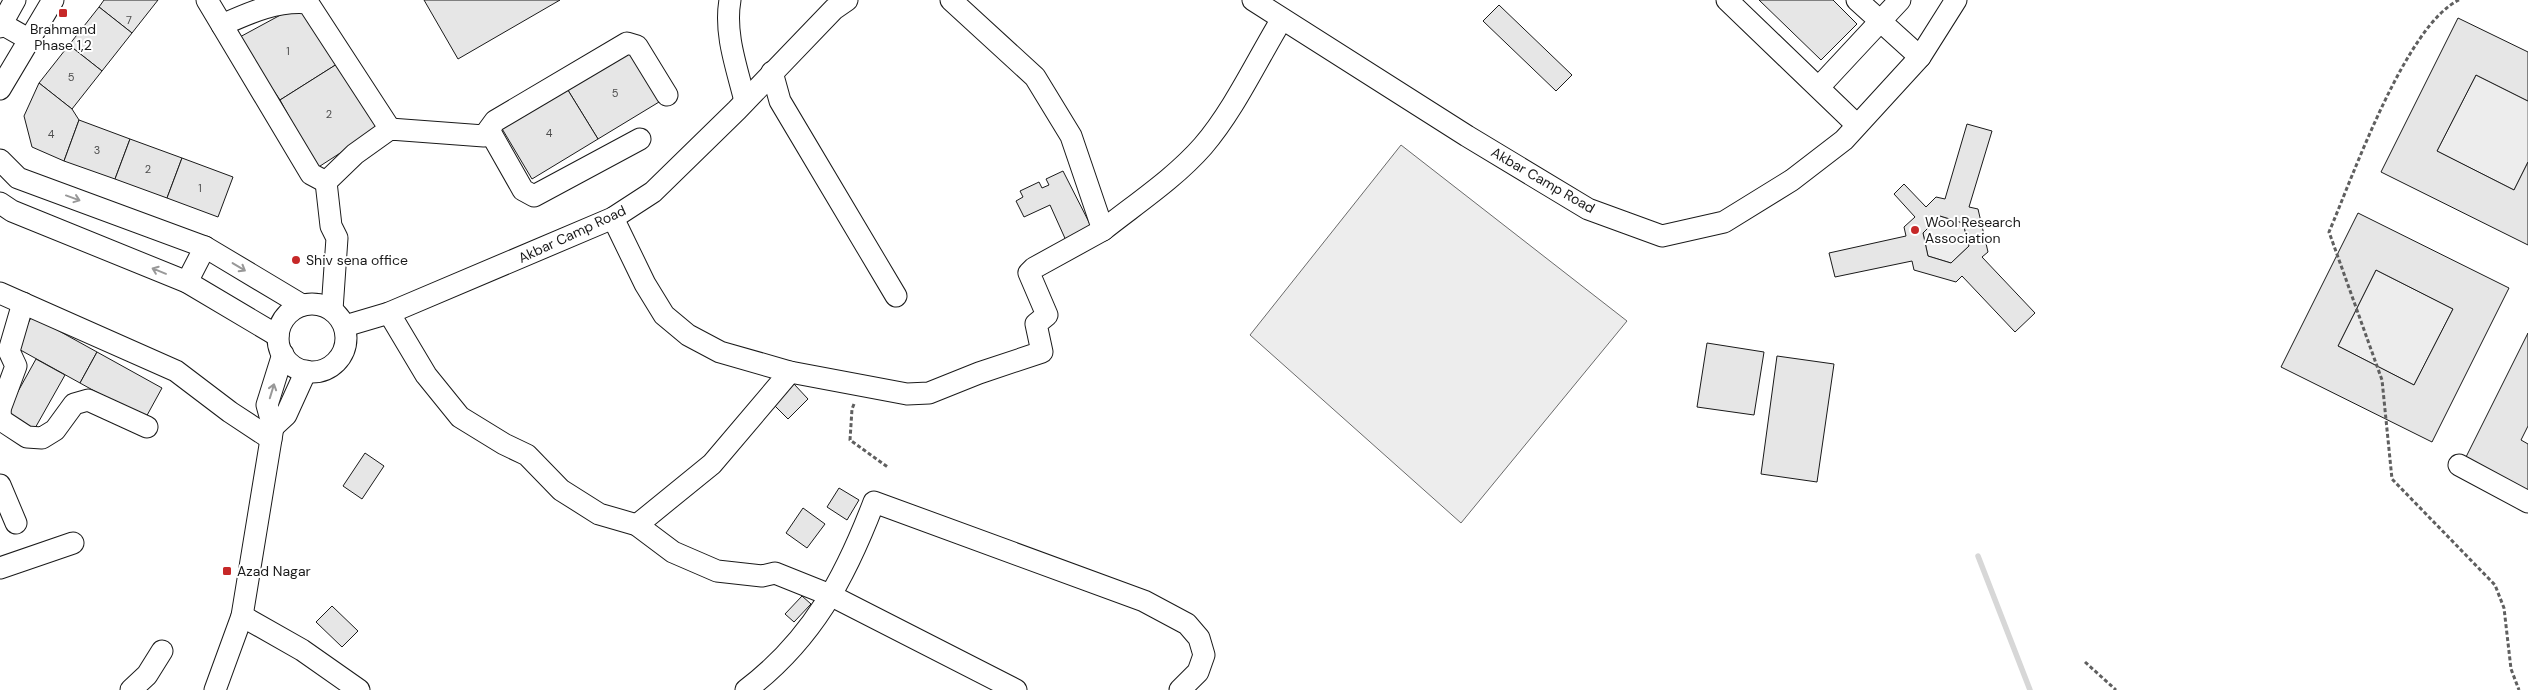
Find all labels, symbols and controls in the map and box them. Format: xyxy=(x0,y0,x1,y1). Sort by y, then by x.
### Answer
marker: Brahmand Phase 1,2 xyxy=(57,7,69,19)
house number: 7 xyxy=(126,13,132,27)
place label: Brahmand Phase 1,2 xyxy=(30,20,96,54)
house number: 1 xyxy=(286,44,290,58)
house number: 5 xyxy=(68,70,75,84)
house number: 5 xyxy=(612,86,619,100)
house number: 2 xyxy=(326,107,332,121)
house number: 4 xyxy=(546,126,553,140)
house number: 4 xyxy=(48,127,55,141)
house number: 3 xyxy=(94,143,100,157)
street label: Akbar Camp Road xyxy=(1488,143,1598,217)
house number: 2 xyxy=(145,162,151,176)
house number: 1 xyxy=(198,181,202,195)
one-way arrow xyxy=(64,194,80,203)
street label: Akbar Camp Road xyxy=(515,201,629,267)
place label: Wool Research Association xyxy=(1925,213,2021,247)
marker: Wool Research Association xyxy=(1909,224,1921,236)
place label: Shiv sena office xyxy=(306,251,408,269)
marker: Shiv sena office xyxy=(290,254,302,266)
one-way arrow xyxy=(231,262,245,272)
one-way arrow xyxy=(152,265,167,275)
one-way arrow xyxy=(267,383,277,399)
place label: Azad Nagar xyxy=(237,562,311,580)
marker: Azad Nagar xyxy=(221,565,233,577)

